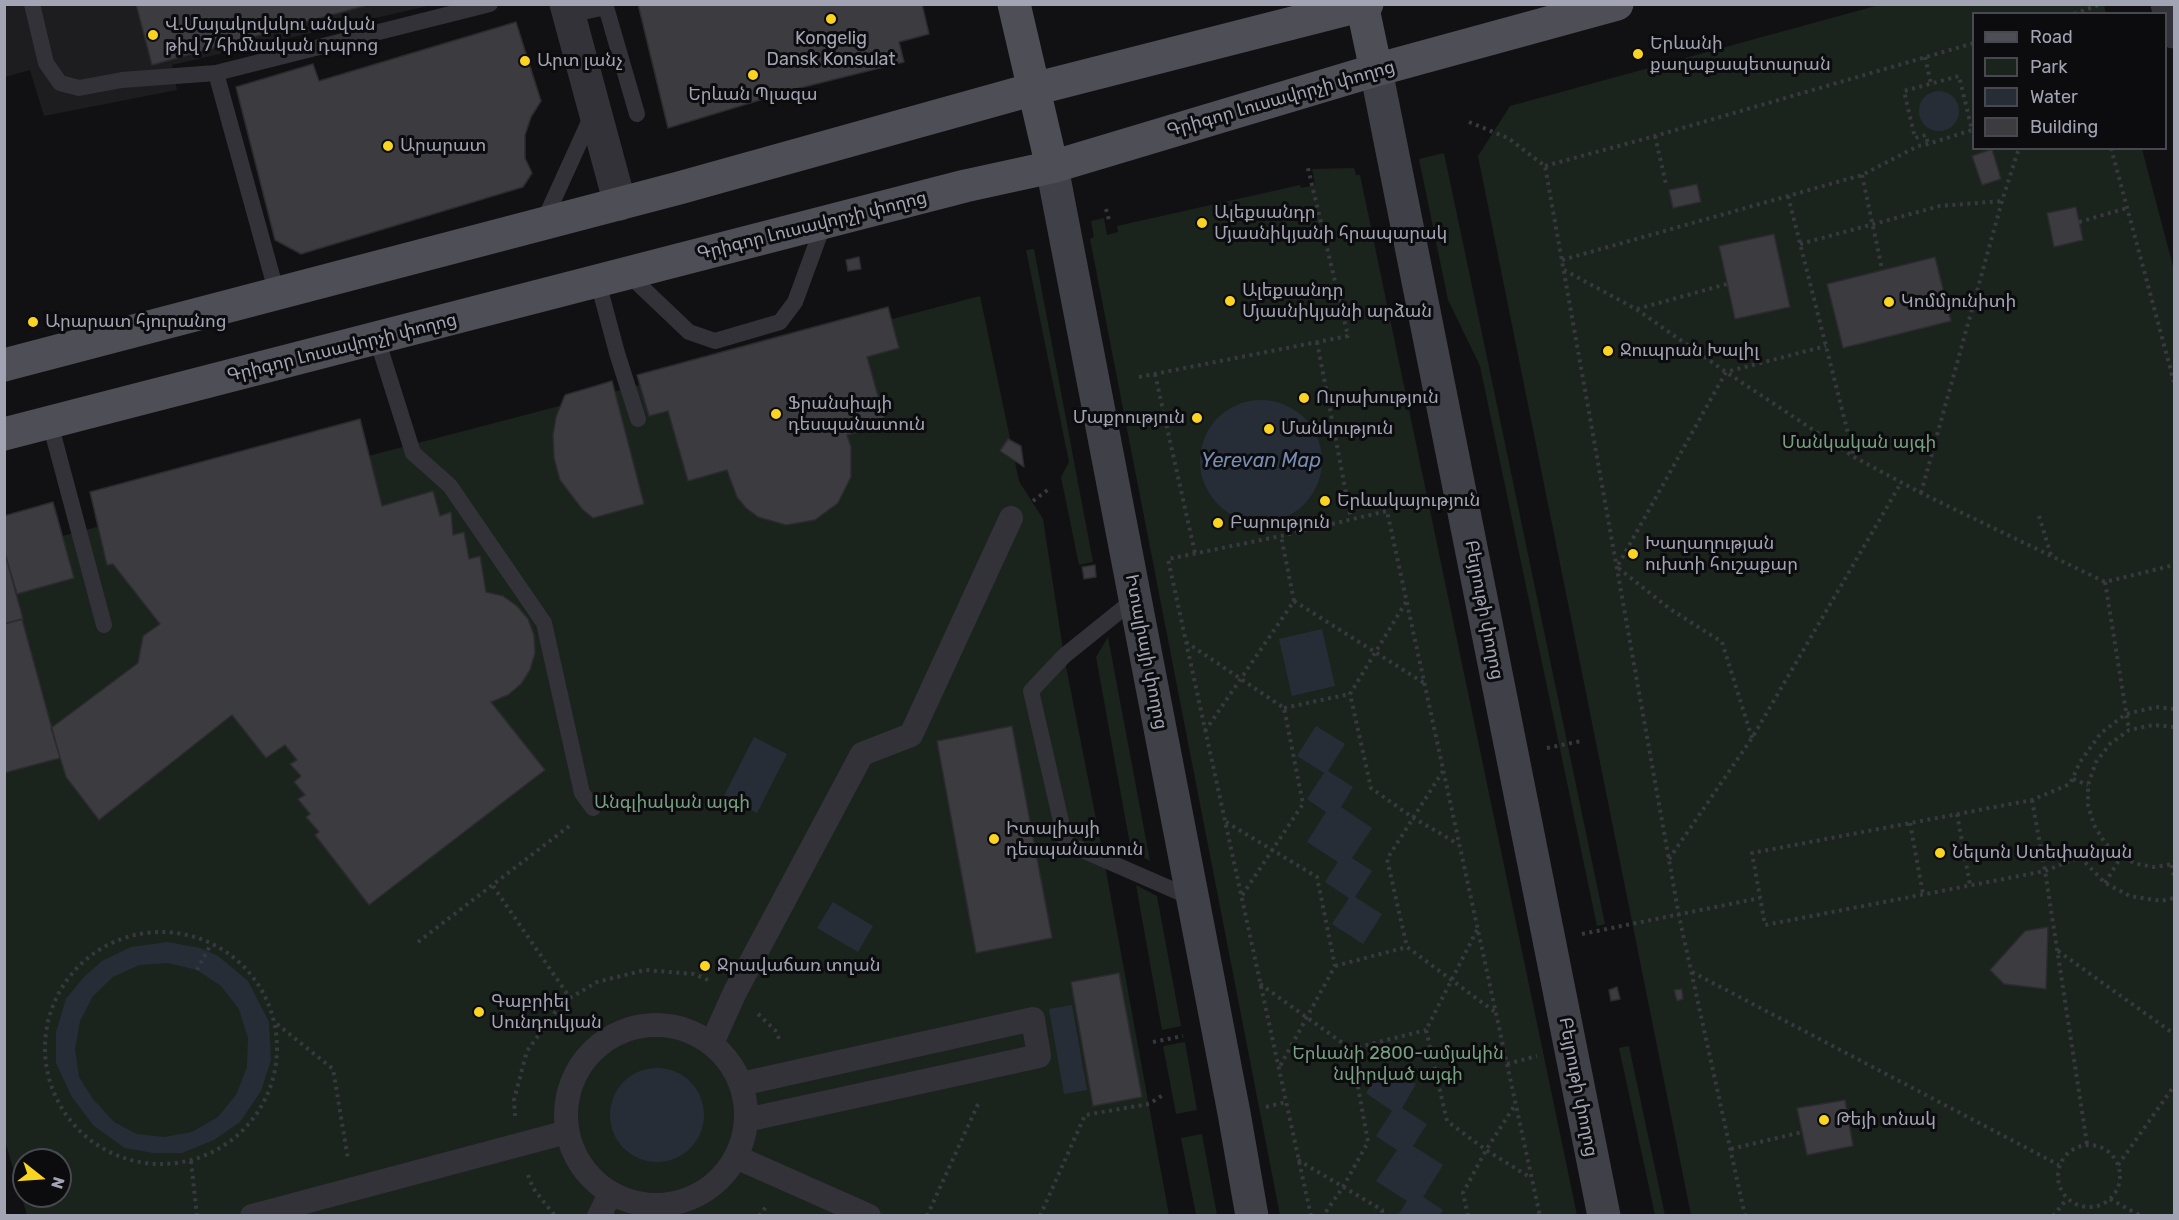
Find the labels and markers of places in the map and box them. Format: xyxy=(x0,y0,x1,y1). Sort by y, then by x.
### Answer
marker: Kongelig Dansk Konsulat xyxy=(824,12,838,26)
place label: Վ.Մայակովսկու անվան թիվ 7 հիմնական դպրոց xyxy=(165,14,378,57)
marker: Վ.Մայակովսկու անվան թիվ 7 հիմնական դպրոց xyxy=(146,28,160,42)
place label: Kongelig Dansk Konsulat xyxy=(767,28,895,70)
place label: Երևանի քաղաքապետարան xyxy=(1650,33,1831,76)
marker: Երևանի քաղաքապետարան xyxy=(1631,47,1645,61)
place label: Արտ լանչ xyxy=(537,50,623,72)
marker: Արտ լանչ xyxy=(518,54,532,68)
marker: Երևան Պլազա xyxy=(746,68,760,82)
place label: Երևան Պլազա xyxy=(688,84,818,106)
place label: Արարատ xyxy=(400,135,486,157)
marker: Արարատ xyxy=(381,139,395,153)
place label: Ալեքսանդր Մյասնիկյանի հրապարակ xyxy=(1214,202,1447,244)
marker: Ալեքսանդր Մյասնիկյանի հրապարակ xyxy=(1195,216,1209,230)
place label: Ալեքսանդր Մյասնիկյանի արձան xyxy=(1242,280,1432,322)
place label: Կոմմյունիտի xyxy=(1901,291,2016,313)
marker: Ալեքսանդր Մյասնիկյանի արձան xyxy=(1223,294,1237,308)
marker: Կոմմյունիտի xyxy=(1882,295,1896,309)
place label: Արարատ հյուրանոց xyxy=(45,311,227,333)
marker: Արարատ հյուրանոց xyxy=(26,315,40,329)
place label: Ջուպրան Խալիլ xyxy=(1620,340,1759,362)
marker: Ջուպրան Խալիլ xyxy=(1601,344,1615,358)
place label: Ուրախություն xyxy=(1316,387,1439,409)
marker: Ուրախություն xyxy=(1297,391,1311,405)
place label: Ֆրանսիայի դեսպանատուն xyxy=(788,393,925,436)
marker: Ֆրանսիայի դեսպանատուն xyxy=(769,407,783,421)
place label: Մաքրություն xyxy=(1073,407,1185,429)
marker: Մաքրություն xyxy=(1190,411,1204,425)
place label: Մանկություն xyxy=(1281,418,1393,440)
marker: Մանկություն xyxy=(1262,422,1276,436)
place label: Երևակայություն xyxy=(1337,490,1480,512)
marker: Երևակայություն xyxy=(1318,494,1332,508)
place label: Բարություն xyxy=(1230,512,1330,534)
marker: Բարություն xyxy=(1211,516,1225,530)
place label: Խաղաղության ուխտի հուշաքար xyxy=(1645,533,1798,576)
marker: Խաղաղության ուխտի հուշաքար xyxy=(1626,547,1640,561)
place label: Իտալիայի դեսպանատուն xyxy=(1006,818,1143,860)
marker: Իտալիայի դեսպանատուն xyxy=(987,832,1001,846)
place label: Նելսոն Ստեփանյան xyxy=(1952,842,2132,864)
marker: Նելսոն Ստեփանյան xyxy=(1933,846,1947,860)
place label: Ջրավաճառ տղան xyxy=(717,955,881,977)
marker: Ջրավաճառ տղան xyxy=(698,959,712,973)
place label: Գաբրիել Սունդուկյան xyxy=(491,991,602,1034)
marker: Գաբրիել Սունդուկյան xyxy=(472,1005,486,1019)
place label: Թեյի տնակ xyxy=(1836,1109,1936,1131)
marker: Թեյի տնակ xyxy=(1817,1113,1831,1127)

